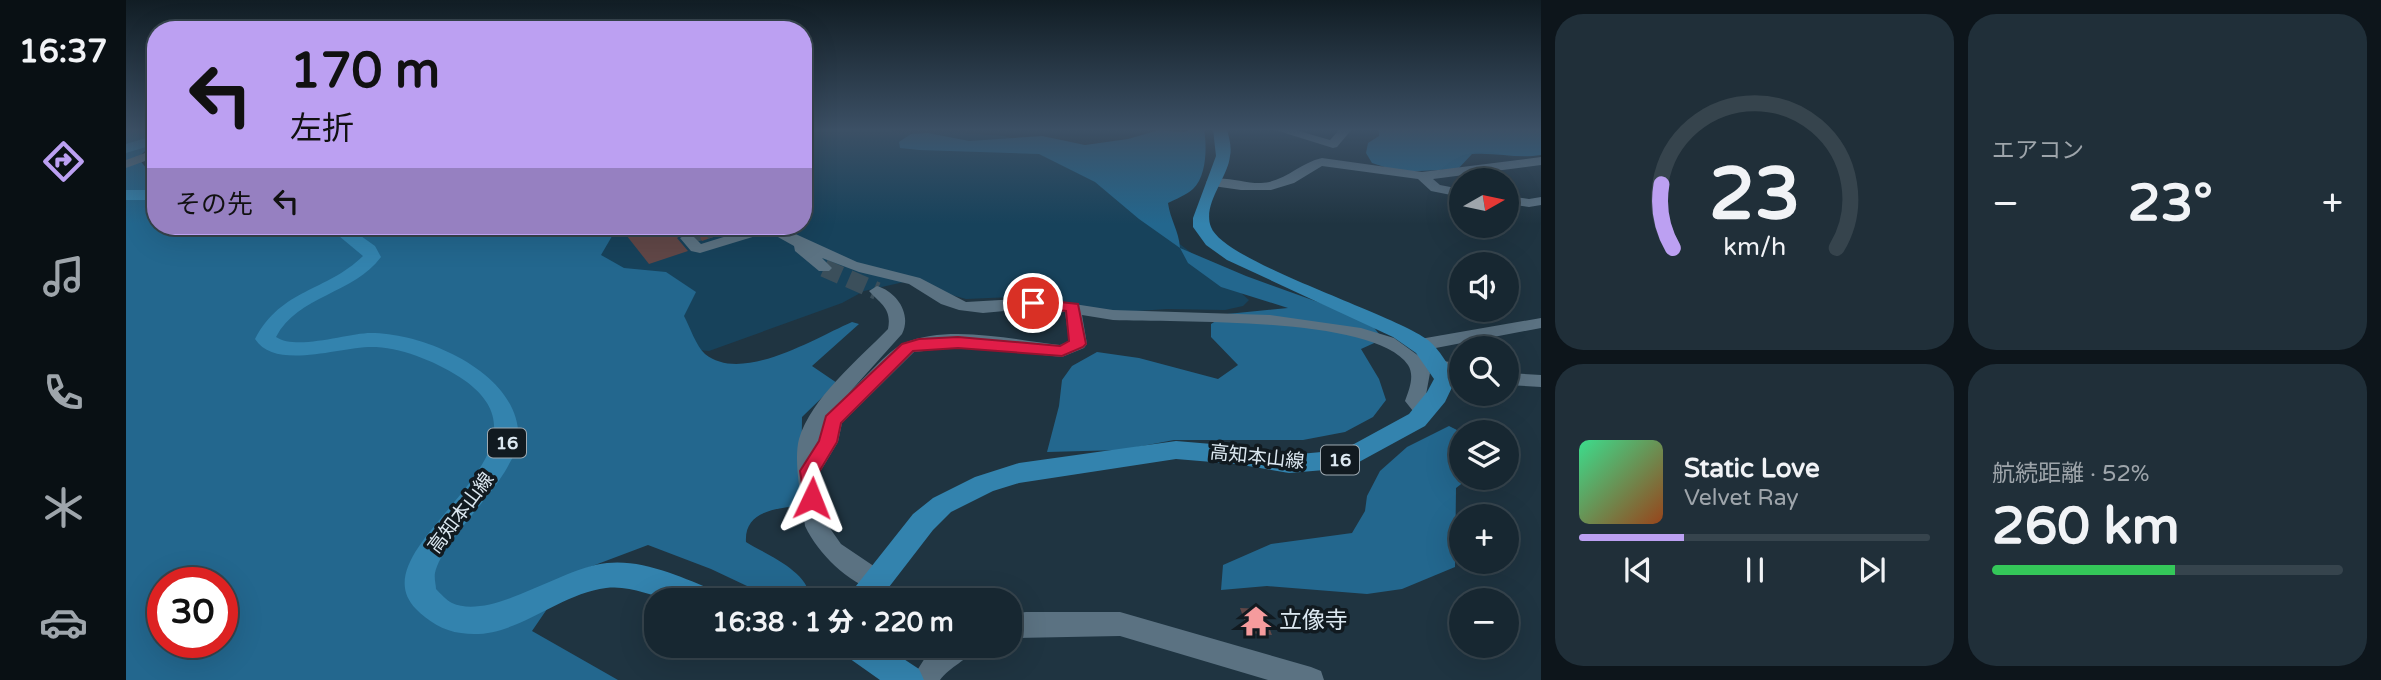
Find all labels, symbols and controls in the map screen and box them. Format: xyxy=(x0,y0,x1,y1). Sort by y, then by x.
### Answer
text: 16:37 xyxy=(19,33,107,71)
text: 170 m xyxy=(290,42,440,101)
icon: left xyxy=(175,49,266,140)
text: 左折 xyxy=(290,110,354,148)
icon: directions xyxy=(39,137,88,186)
text: エアコン xyxy=(1992,137,2084,165)
text: 23 xyxy=(1709,151,1800,239)
north arrow xyxy=(1449,168,1519,238)
map controls xyxy=(1449,168,1519,658)
text: 23° xyxy=(2128,172,2213,235)
text: − xyxy=(1992,181,2019,227)
text: + xyxy=(2322,181,2343,227)
icon: left xyxy=(267,182,305,220)
text: その先 xyxy=(175,189,253,220)
text: km/h xyxy=(1723,232,1786,262)
icon: music xyxy=(39,252,88,301)
button: sound xyxy=(1449,252,1519,322)
pin xyxy=(1003,273,1063,333)
icon: arrive xyxy=(1014,284,1052,322)
button: search xyxy=(1449,336,1519,406)
icon: phone xyxy=(39,368,88,417)
button: layers xyxy=(1449,420,1519,490)
road number: 16 xyxy=(488,428,526,458)
street label: 高知本山線 xyxy=(1209,441,1305,473)
road number: 16 xyxy=(1321,446,1359,474)
text: Static Love xyxy=(1684,453,1820,484)
text: 航続距離 · 52% xyxy=(1992,460,2150,488)
position arrow xyxy=(775,461,849,535)
street label: 高知本山線 xyxy=(424,468,498,558)
icon: climate xyxy=(39,483,88,532)
text: Velvet Ray xyxy=(1684,484,1799,512)
text: 260 km xyxy=(1992,495,2180,558)
button: + xyxy=(1449,504,1519,574)
icon: previous xyxy=(1619,551,1657,589)
icon: pause xyxy=(1736,551,1774,589)
icon: next xyxy=(1853,551,1891,589)
speed limit sign: 30 xyxy=(147,567,238,658)
button: − xyxy=(1449,588,1519,658)
icon: car xyxy=(39,598,88,647)
temple icon: 立像寺 xyxy=(1239,604,1273,638)
text: 16:38 · 1 分 · 220 m xyxy=(712,607,954,638)
place label: 立像寺 xyxy=(1279,607,1348,635)

